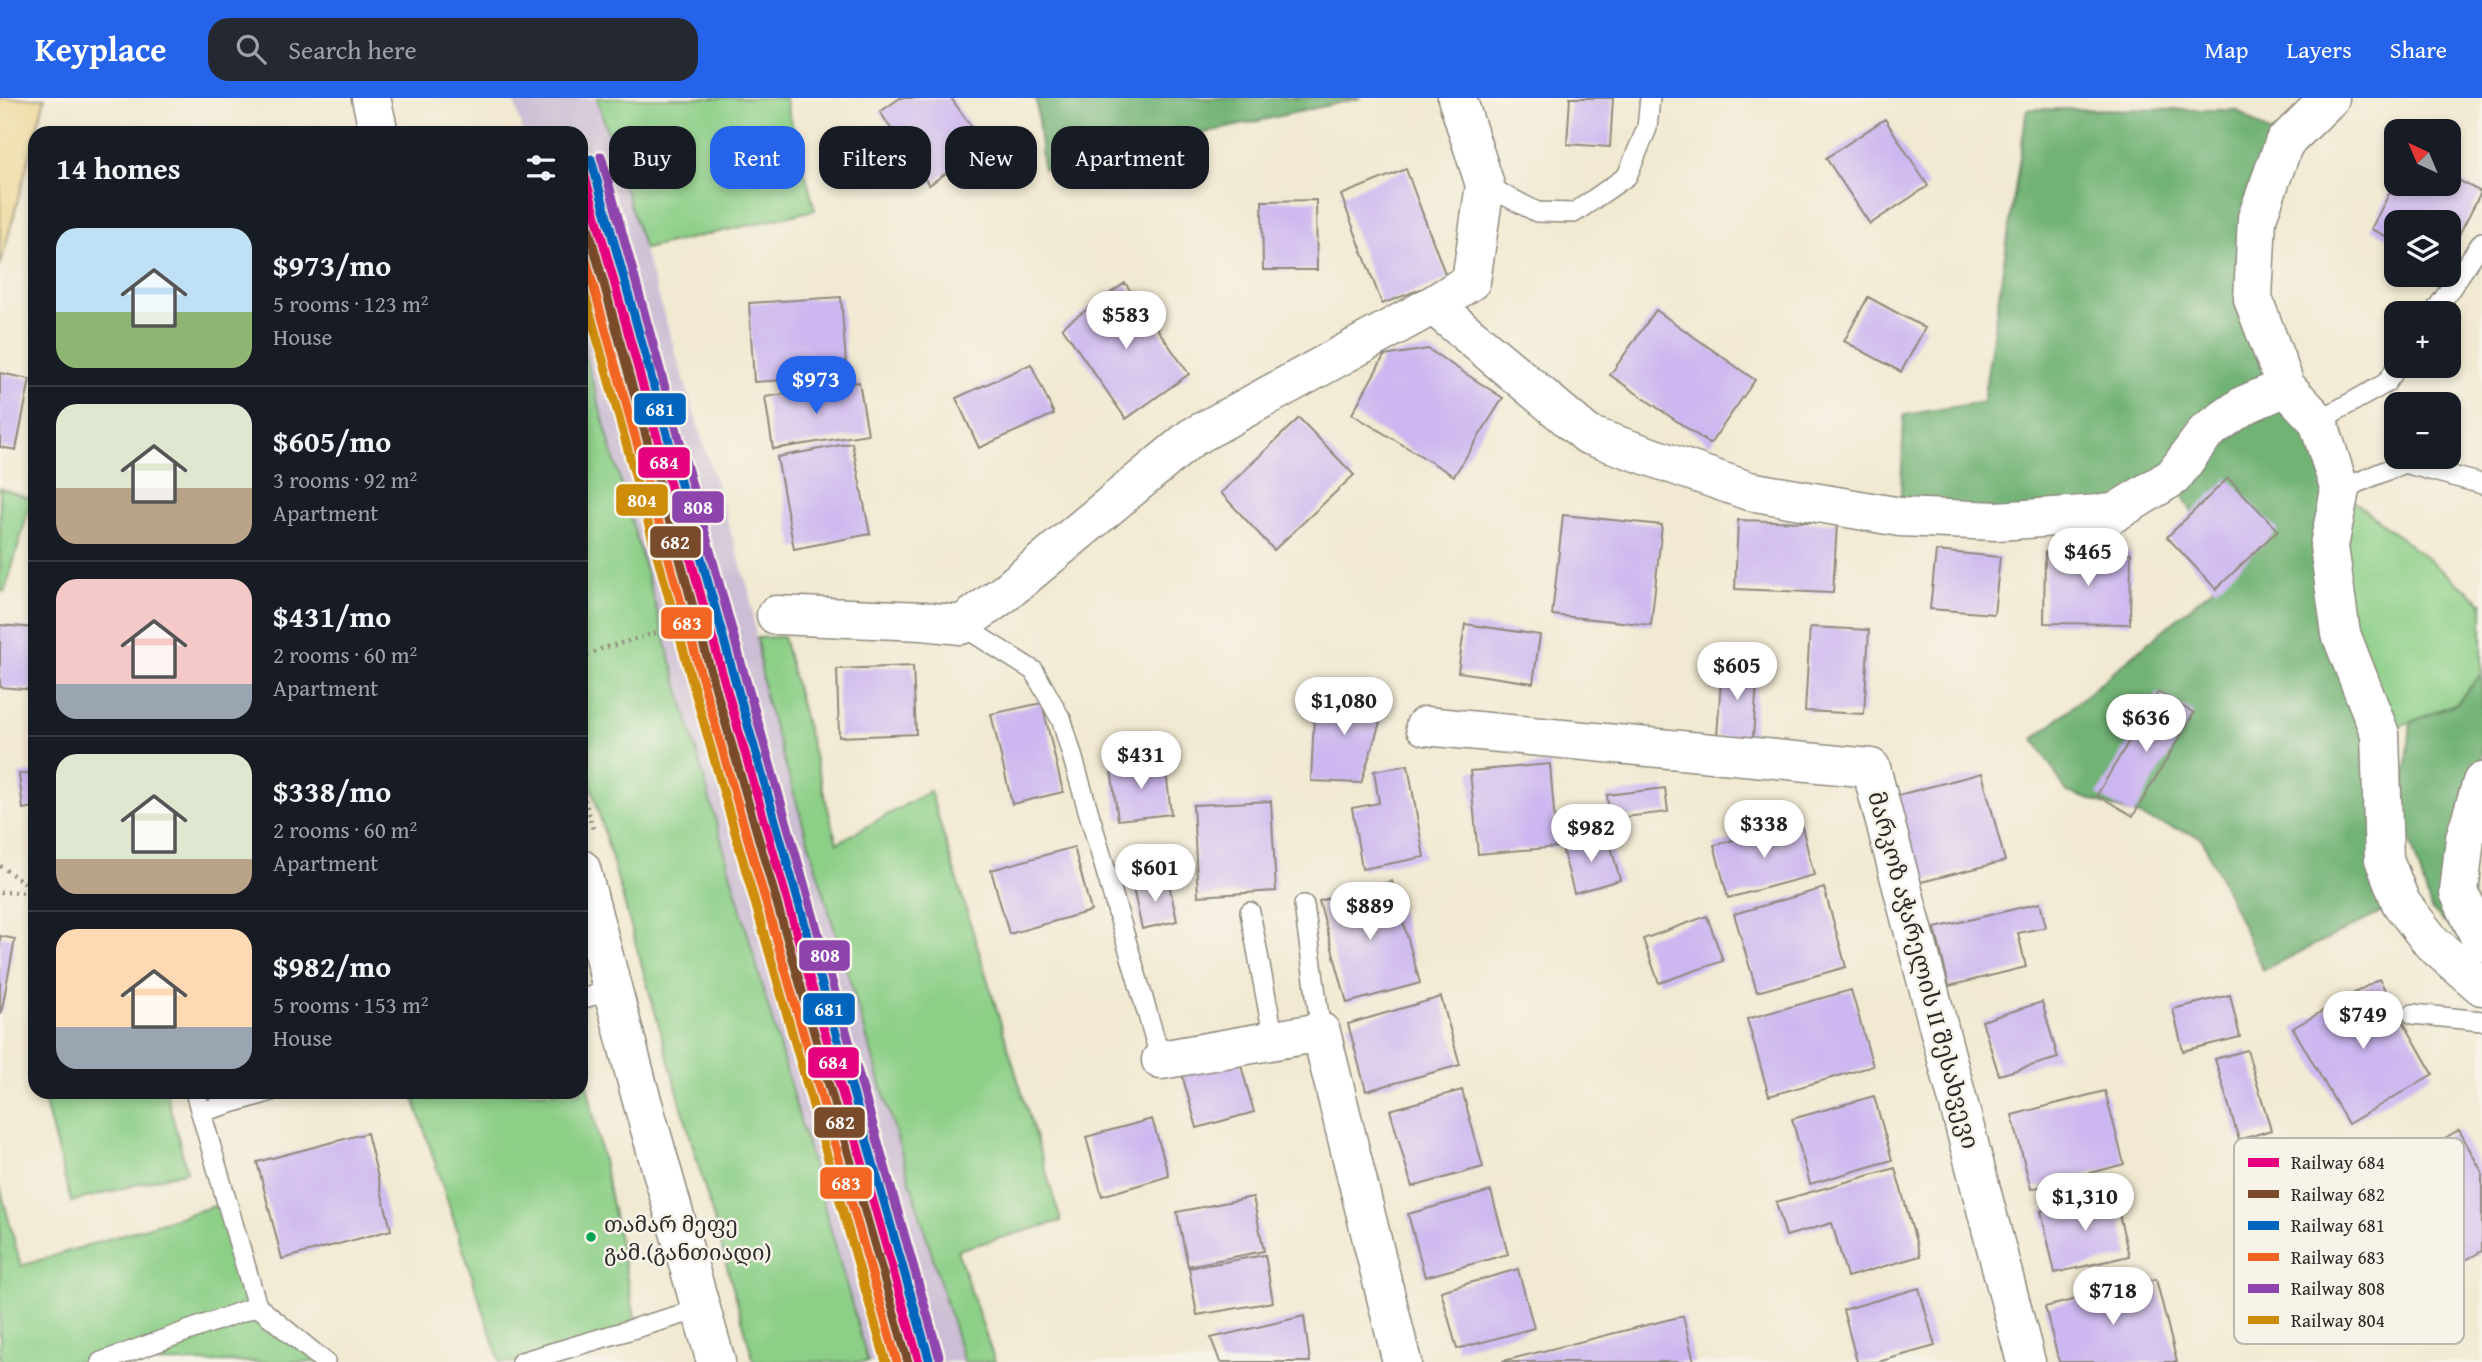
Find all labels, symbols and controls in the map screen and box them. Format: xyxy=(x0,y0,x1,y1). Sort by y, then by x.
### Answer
search box xyxy=(208,18,698,81)
text: Keyplace xyxy=(35,25,166,73)
icon: search xyxy=(232,30,270,68)
text: Search here xyxy=(288,30,417,69)
text: Map xyxy=(2205,32,2248,67)
text: Layers xyxy=(2286,32,2352,67)
text: Share xyxy=(2390,32,2447,67)
north arrow xyxy=(2384,119,2460,196)
map controls xyxy=(2384,119,2461,469)
chip: Buy xyxy=(609,126,696,189)
chip: Rent xyxy=(710,126,805,189)
chip: Filters xyxy=(819,126,931,189)
chip: New xyxy=(945,126,1037,189)
chip: Apartment xyxy=(1051,126,1209,189)
text: 14 homes xyxy=(56,146,181,190)
icon: filters xyxy=(522,149,560,187)
button: layers xyxy=(2384,210,2461,287)
text: $973/mo xyxy=(273,243,391,287)
icon: home xyxy=(112,256,196,340)
text: 5 rooms · 123 m² xyxy=(273,287,428,320)
pin: $583 xyxy=(1085,292,1167,351)
text: $583 xyxy=(1102,297,1150,330)
button: + xyxy=(2384,301,2461,378)
text: House xyxy=(273,320,332,353)
pin: $973 xyxy=(775,356,857,416)
text: $973 xyxy=(792,362,840,395)
line badge: 681 xyxy=(633,392,687,426)
button: − xyxy=(2384,392,2461,469)
text: 681 xyxy=(645,395,675,423)
text: $605/mo xyxy=(273,419,391,463)
icon: home xyxy=(112,432,196,516)
line badge: 684 xyxy=(637,446,691,479)
text: 684 xyxy=(649,448,679,476)
text: 3 rooms · 92 m² xyxy=(273,463,417,496)
line badge: 804 xyxy=(615,483,669,517)
text: 804 xyxy=(627,486,657,514)
line badge: 808 xyxy=(671,490,725,524)
text: 808 xyxy=(683,493,713,521)
text: Apartment xyxy=(273,496,378,529)
line badge: 682 xyxy=(649,525,702,559)
text: 682 xyxy=(660,528,690,556)
pin: $465 xyxy=(2047,528,2129,588)
text: $465 xyxy=(2064,534,2112,567)
text: $431/mo xyxy=(273,594,391,638)
line badge: 683 xyxy=(660,606,713,640)
icon: home xyxy=(112,607,196,691)
text: 683 xyxy=(672,609,702,637)
text: 2 rooms · 60 m² xyxy=(273,638,417,671)
pin: $605 xyxy=(1696,642,1778,702)
text: $605 xyxy=(1713,648,1761,681)
text: Apartment xyxy=(273,671,378,704)
pin: $1,080 xyxy=(1287,678,1401,737)
text: $1,080 xyxy=(1311,683,1377,716)
pin: $636 xyxy=(2105,694,2187,754)
text: $636 xyxy=(2122,700,2170,733)
pin: $431 xyxy=(1100,732,1182,791)
text: $431 xyxy=(1117,737,1165,770)
text: $338/mo xyxy=(273,769,391,813)
icon: home xyxy=(112,782,196,866)
street label: მარკოზ აჭარელის II შესახვევი xyxy=(1859,787,1989,1153)
pin: $338 xyxy=(1723,800,1805,860)
pin: $982 xyxy=(1550,804,1632,864)
text: $338 xyxy=(1740,806,1788,839)
text: $982 xyxy=(1567,810,1615,843)
text: 2 rooms · 60 m² xyxy=(273,813,417,846)
pin: $601 xyxy=(1114,844,1196,904)
text: Apartment xyxy=(273,846,378,879)
text: $601 xyxy=(1131,850,1179,883)
pin: $889 xyxy=(1329,882,1411,942)
text: $889 xyxy=(1346,888,1394,921)
line badge: 808 xyxy=(798,939,851,972)
text: 808 xyxy=(810,941,840,969)
text: $982/mo xyxy=(273,944,391,988)
icon: home xyxy=(112,957,196,1041)
text: 5 rooms · 153 m² xyxy=(273,988,428,1021)
line badge: 681 xyxy=(802,992,856,1026)
pin: $749 xyxy=(2322,992,2404,1051)
text: 681 xyxy=(814,995,844,1023)
text: $749 xyxy=(2339,997,2387,1030)
text: House xyxy=(273,1021,332,1054)
line badge: 684 xyxy=(807,1046,860,1079)
text: 684 xyxy=(818,1048,848,1076)
line badge: 682 xyxy=(813,1106,866,1139)
text: 682 xyxy=(825,1108,855,1136)
legend xyxy=(2234,1138,2464,1344)
text: Railway 684 xyxy=(2291,1148,2385,1176)
line badge: 683 xyxy=(819,1166,873,1200)
text: 683 xyxy=(831,1169,861,1197)
pin: $1,310 xyxy=(2028,1174,2142,1233)
text: $1,310 xyxy=(2052,1179,2118,1212)
text: Railway 682 xyxy=(2291,1180,2385,1208)
place label: თამარ მეფე გამ.(განთიადი) xyxy=(604,1208,772,1268)
text: Railway 681 xyxy=(2291,1211,2385,1239)
marker: თამარ მეფე გამ.(განთიადი) xyxy=(584,1230,598,1244)
text: Railway 683 xyxy=(2291,1243,2385,1271)
pin: $718 xyxy=(2072,1268,2154,1327)
text: $718 xyxy=(2089,1273,2137,1306)
text: Railway 808 xyxy=(2291,1274,2385,1302)
text: Railway 804 xyxy=(2291,1306,2385,1334)

